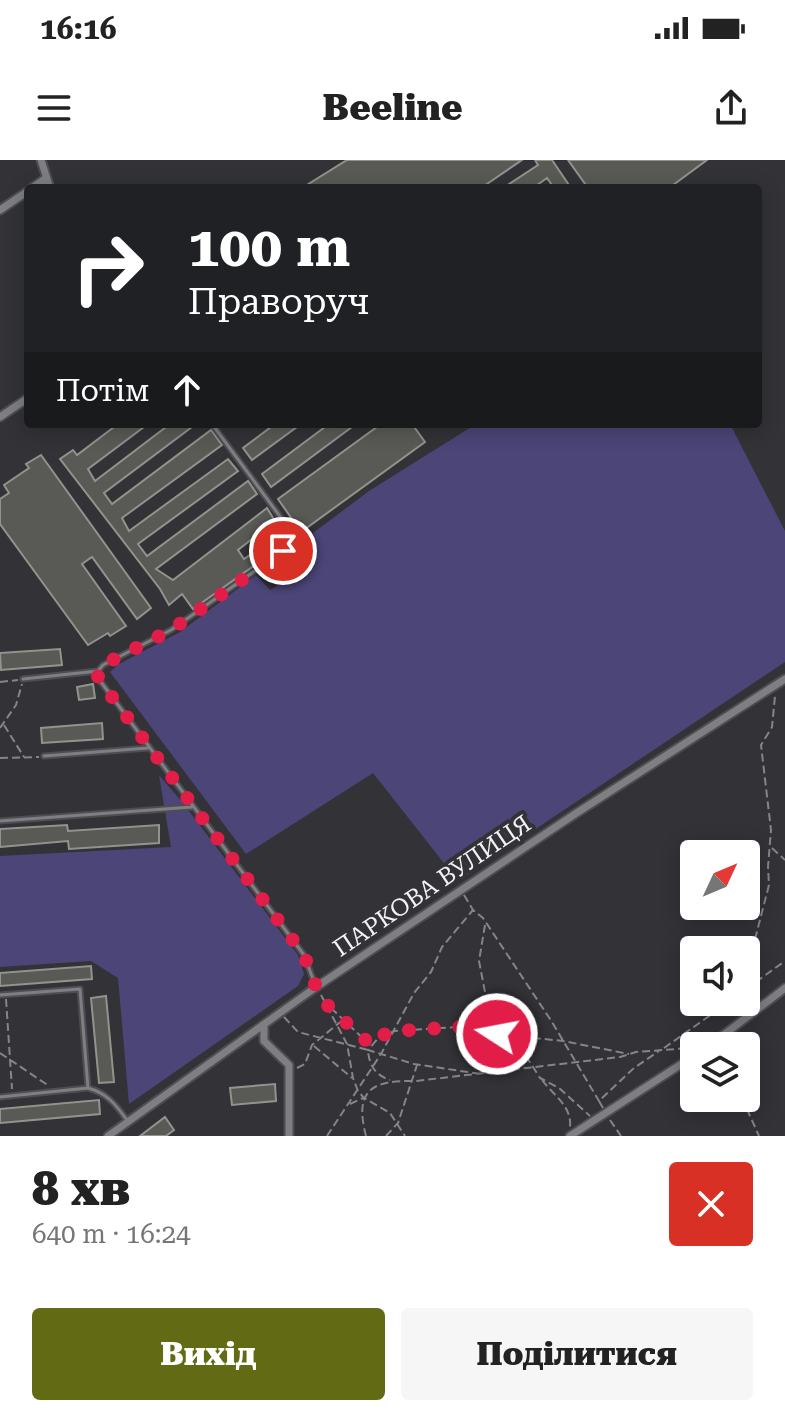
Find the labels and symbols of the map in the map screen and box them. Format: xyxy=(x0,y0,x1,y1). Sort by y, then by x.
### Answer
pin xyxy=(249,517,317,585)
street label: ПАРКОВА ВУЛИЦЯ xyxy=(328,809,536,963)
north arrow xyxy=(680,840,760,920)
position arrow xyxy=(455,992,539,1076)

